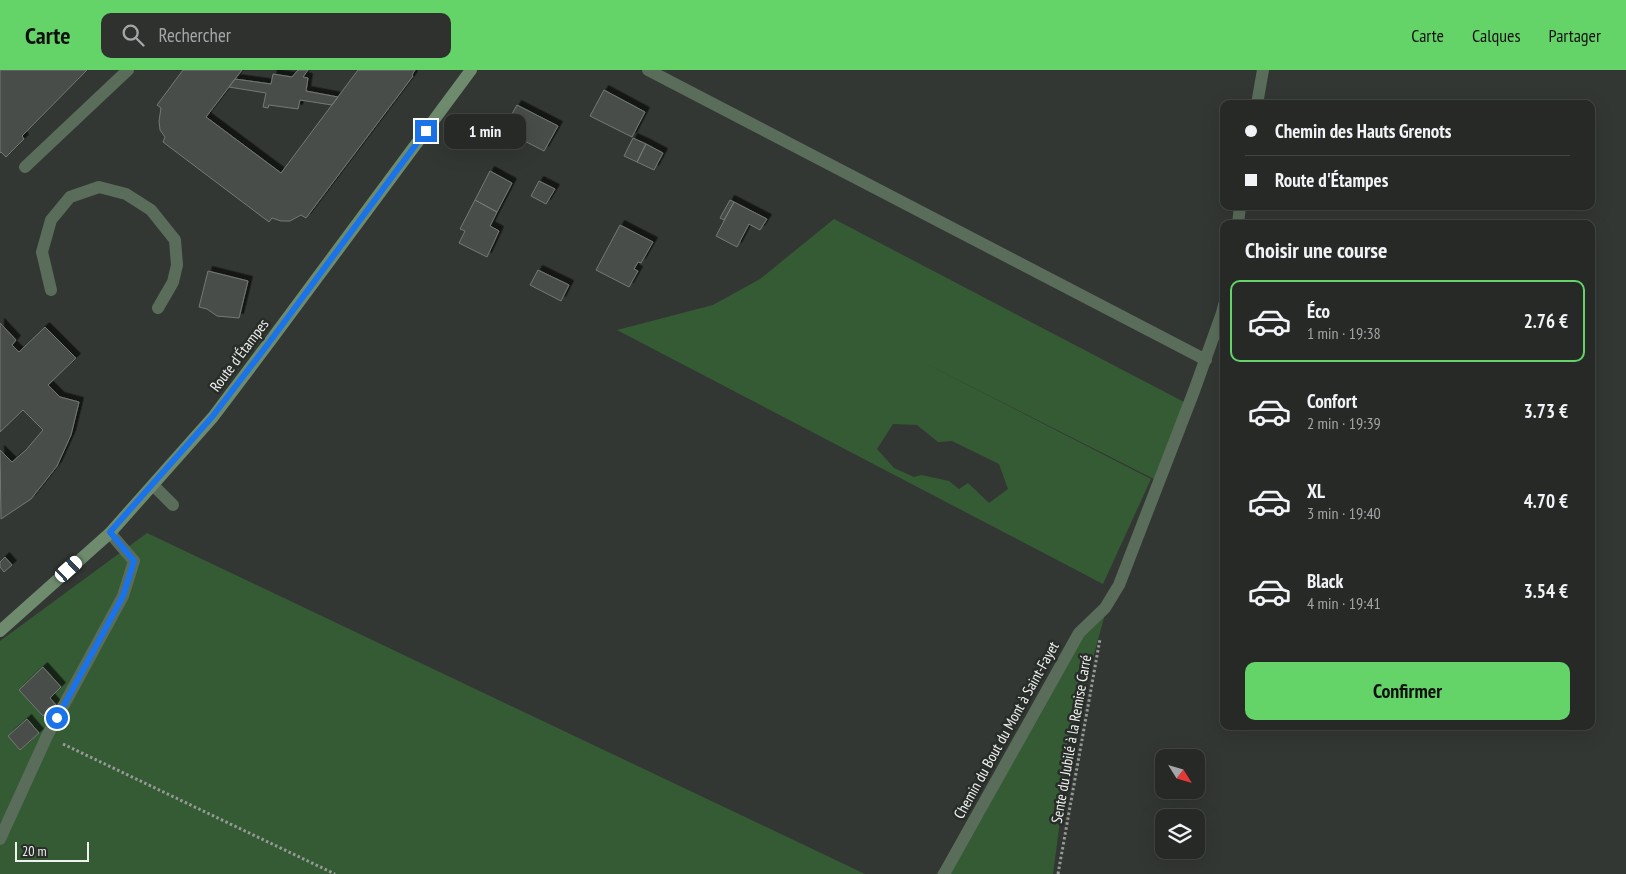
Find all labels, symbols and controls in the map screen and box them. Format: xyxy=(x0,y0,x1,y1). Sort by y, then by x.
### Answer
search box xyxy=(101,13,451,58)
text: Carte xyxy=(25,20,71,51)
icon: search xyxy=(119,21,147,49)
text: Rechercher xyxy=(159,23,231,47)
text: Carte xyxy=(1411,24,1444,47)
text: Calques xyxy=(1472,24,1521,47)
text: Partager xyxy=(1549,24,1601,47)
callout: 1 min xyxy=(444,114,526,148)
text: Chemin des Hauts Grenots xyxy=(1275,119,1451,143)
route end xyxy=(415,120,437,142)
text: 1 min xyxy=(469,121,501,141)
text: Route d'Étampes xyxy=(1275,168,1388,192)
text: Choisir une course xyxy=(1245,236,1387,264)
icon: car xyxy=(1247,299,1292,344)
text: Éco xyxy=(1307,299,1330,323)
text: 2.76 € xyxy=(1524,309,1568,333)
street label: Route d'Étampes xyxy=(205,315,273,395)
text: 1 min · 19:38 xyxy=(1307,323,1381,343)
icon: car xyxy=(1247,389,1292,434)
text: Confort xyxy=(1307,389,1357,413)
text: 3.73 € xyxy=(1524,399,1568,423)
text: 2 min · 19:39 xyxy=(1307,413,1381,433)
icon: car xyxy=(1247,479,1292,524)
text: XL xyxy=(1307,479,1325,503)
text: 4.70 € xyxy=(1524,489,1568,513)
text: 3 min · 19:40 xyxy=(1307,503,1381,523)
car xyxy=(52,553,85,585)
icon: car xyxy=(1247,569,1292,614)
text: Black xyxy=(1307,569,1343,593)
text: 3.54 € xyxy=(1524,579,1568,603)
text: 4 min · 19:41 xyxy=(1307,593,1381,613)
street label: Chemin du Bout du Mont à Saint-Fayet xyxy=(949,638,1063,822)
street label: Sente du Jubilé à la Remise Carré xyxy=(1047,653,1095,825)
button: Confirmer xyxy=(1245,662,1570,720)
route start xyxy=(46,707,68,729)
north arrow xyxy=(1155,749,1205,799)
map controls xyxy=(1155,749,1205,859)
button: layers xyxy=(1155,809,1205,859)
scale bar xyxy=(15,839,89,862)
text: 20 m xyxy=(22,842,47,860)

